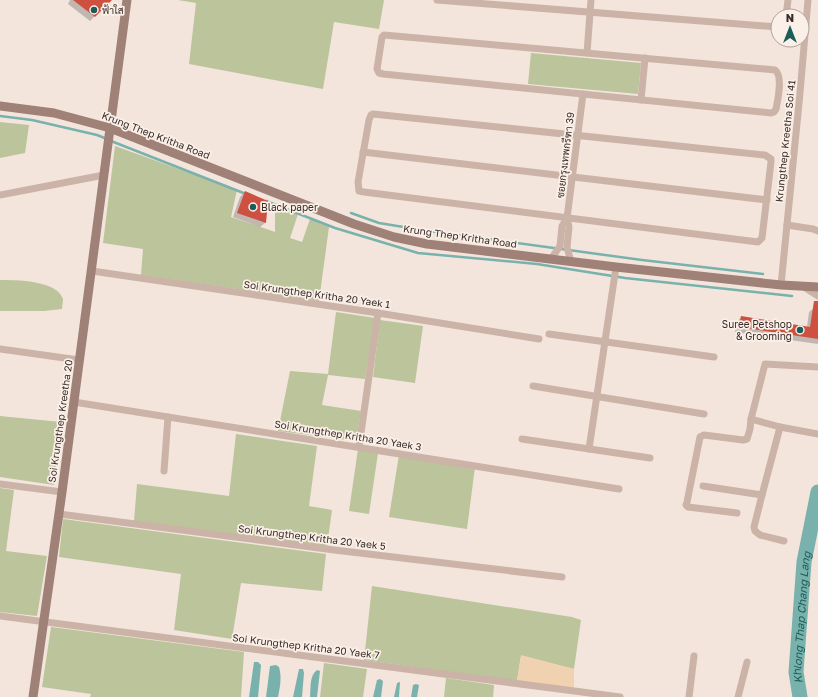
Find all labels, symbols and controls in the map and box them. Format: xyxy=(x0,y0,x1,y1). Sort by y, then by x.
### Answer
place label: ฟ้าใส xyxy=(102,4,124,16)
marker: ฟ้าใส xyxy=(89,5,99,15)
north arrow xyxy=(770,8,810,48)
text: N xyxy=(786,11,794,24)
street label: Krungthep Kreetha Soi 41 xyxy=(773,79,797,203)
street label: Krung Thep Kritha Road xyxy=(100,109,212,161)
street label: ซอยกรุงเทพกรีฑา 39 xyxy=(554,111,578,199)
place label: Black paper xyxy=(261,201,318,213)
marker: Black paper xyxy=(248,202,258,212)
street label: Krung Thep Kritha Road xyxy=(402,222,518,250)
street label: Soi Krungthep Kritha 20 Yaek 1 xyxy=(243,278,391,310)
place label: Suree Petshop & Grooming xyxy=(722,318,792,342)
marker: Suree Petshop & Grooming xyxy=(795,325,805,335)
street label: Soi Krungthep Kreetha 20 xyxy=(45,359,75,483)
street label: Soi Krungthep Kritha 20 Yaek 3 xyxy=(274,417,422,453)
street label: Soi Krungthep Kritha 20 Yaek 5 xyxy=(238,522,387,552)
water label: Khlong Thap Chang Lang xyxy=(789,549,814,685)
street label: Soi Krungthep Kritha 20 Yaek 7 xyxy=(232,631,380,661)

